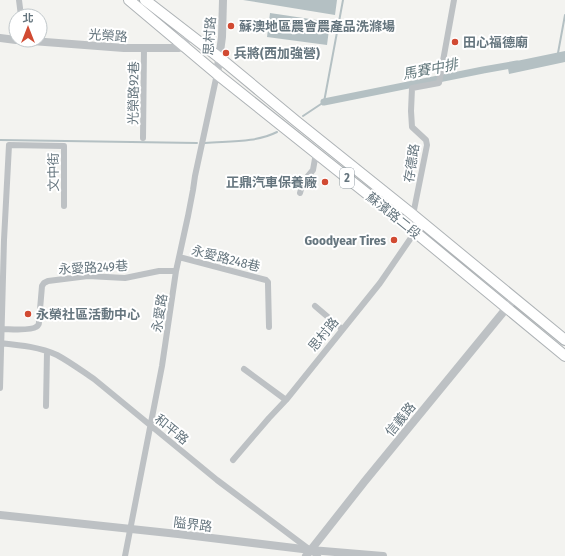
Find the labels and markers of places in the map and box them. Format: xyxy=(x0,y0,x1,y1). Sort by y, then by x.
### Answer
place label: 蘇澳地區農會農產品洗滌場 xyxy=(239,19,395,34)
marker: 蘇澳地區農會農產品洗滌場 xyxy=(226,21,236,31)
place label: 田心福德廟 xyxy=(463,35,528,50)
marker: 田心福德廟 xyxy=(450,37,460,47)
place label: 兵將(西加強營) xyxy=(234,46,320,61)
marker: 兵將(西加強營) xyxy=(221,48,231,58)
place label: 正鼎汽車保養廠 xyxy=(226,175,317,190)
marker: 正鼎汽車保養廠 xyxy=(320,177,330,187)
place label: Goodyear Tires xyxy=(304,233,386,248)
marker: Goodyear Tires xyxy=(389,235,399,245)
place label: 永榮社區活動中心 xyxy=(36,307,140,322)
marker: 永榮社區活動中心 xyxy=(23,309,33,319)

